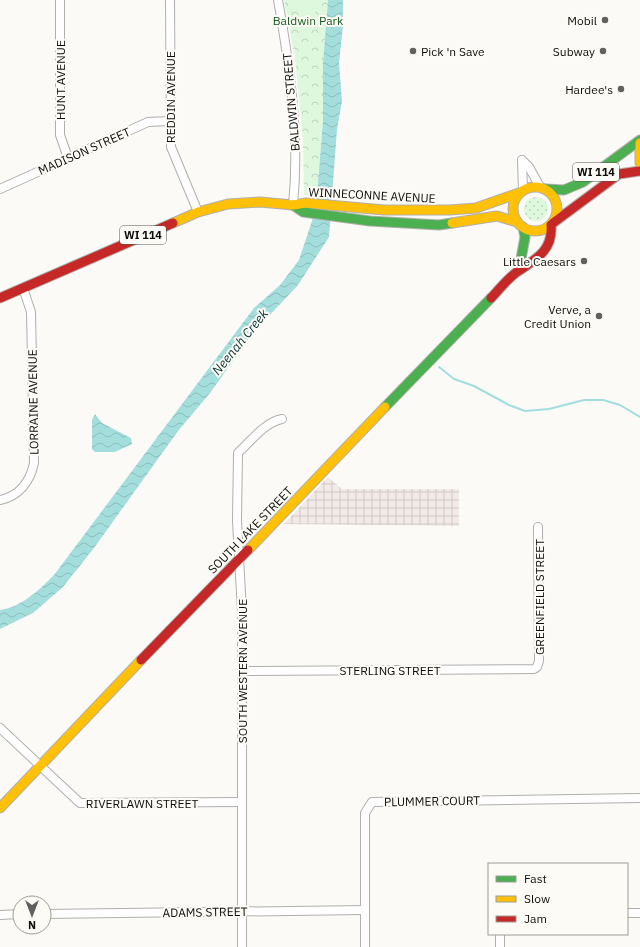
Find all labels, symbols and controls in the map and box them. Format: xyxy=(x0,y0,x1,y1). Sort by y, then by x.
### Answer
park label: Baldwin Park xyxy=(273,13,344,28)
place label: Mobil xyxy=(567,13,597,28)
marker: Mobil xyxy=(600,15,610,25)
street label: HUNT AVENUE xyxy=(53,40,68,120)
place label: Pick 'n Save xyxy=(421,44,485,59)
place label: Subway xyxy=(553,44,595,59)
marker: Pick 'n Save xyxy=(408,46,418,56)
marker: Subway xyxy=(598,46,608,56)
street label: REDDIN AVENUE xyxy=(163,51,178,143)
street label: BALDWIN STREET xyxy=(279,52,303,152)
place label: Hardee's xyxy=(565,82,613,97)
marker: Hardee's xyxy=(616,84,626,94)
street label: MADISON STREET xyxy=(36,124,133,178)
road number: WI 114 xyxy=(573,163,619,181)
street label: WINNECONNE AVENUE xyxy=(308,184,436,206)
road number: WI 114 xyxy=(120,226,166,244)
place label: Little Caesars xyxy=(503,254,576,269)
marker: Little Caesars xyxy=(579,256,589,266)
place label: Verve, a Credit Union xyxy=(524,302,592,331)
water label: Neenah Creek xyxy=(208,305,272,378)
marker: Verve, a Credit Union xyxy=(594,311,604,321)
street label: LORRAINE AVENUE xyxy=(25,349,41,455)
street label: SOUTH LAKE STREET xyxy=(205,483,296,577)
street label: GREENFIELD STREET xyxy=(532,539,547,655)
street label: SOUTH WESTERN AVENUE xyxy=(235,599,250,743)
street label: STERLING STREET xyxy=(339,663,441,678)
street label: PLUMMER COURT xyxy=(384,793,480,809)
street label: RIVERLAWN STREET xyxy=(86,796,198,811)
legend xyxy=(488,863,628,935)
text: Fast xyxy=(524,871,547,886)
text: Slow xyxy=(524,891,550,906)
north arrow xyxy=(12,895,52,935)
street label: ADAMS STREET xyxy=(162,904,248,920)
text: Jam xyxy=(524,911,547,926)
text: N xyxy=(28,918,36,932)

